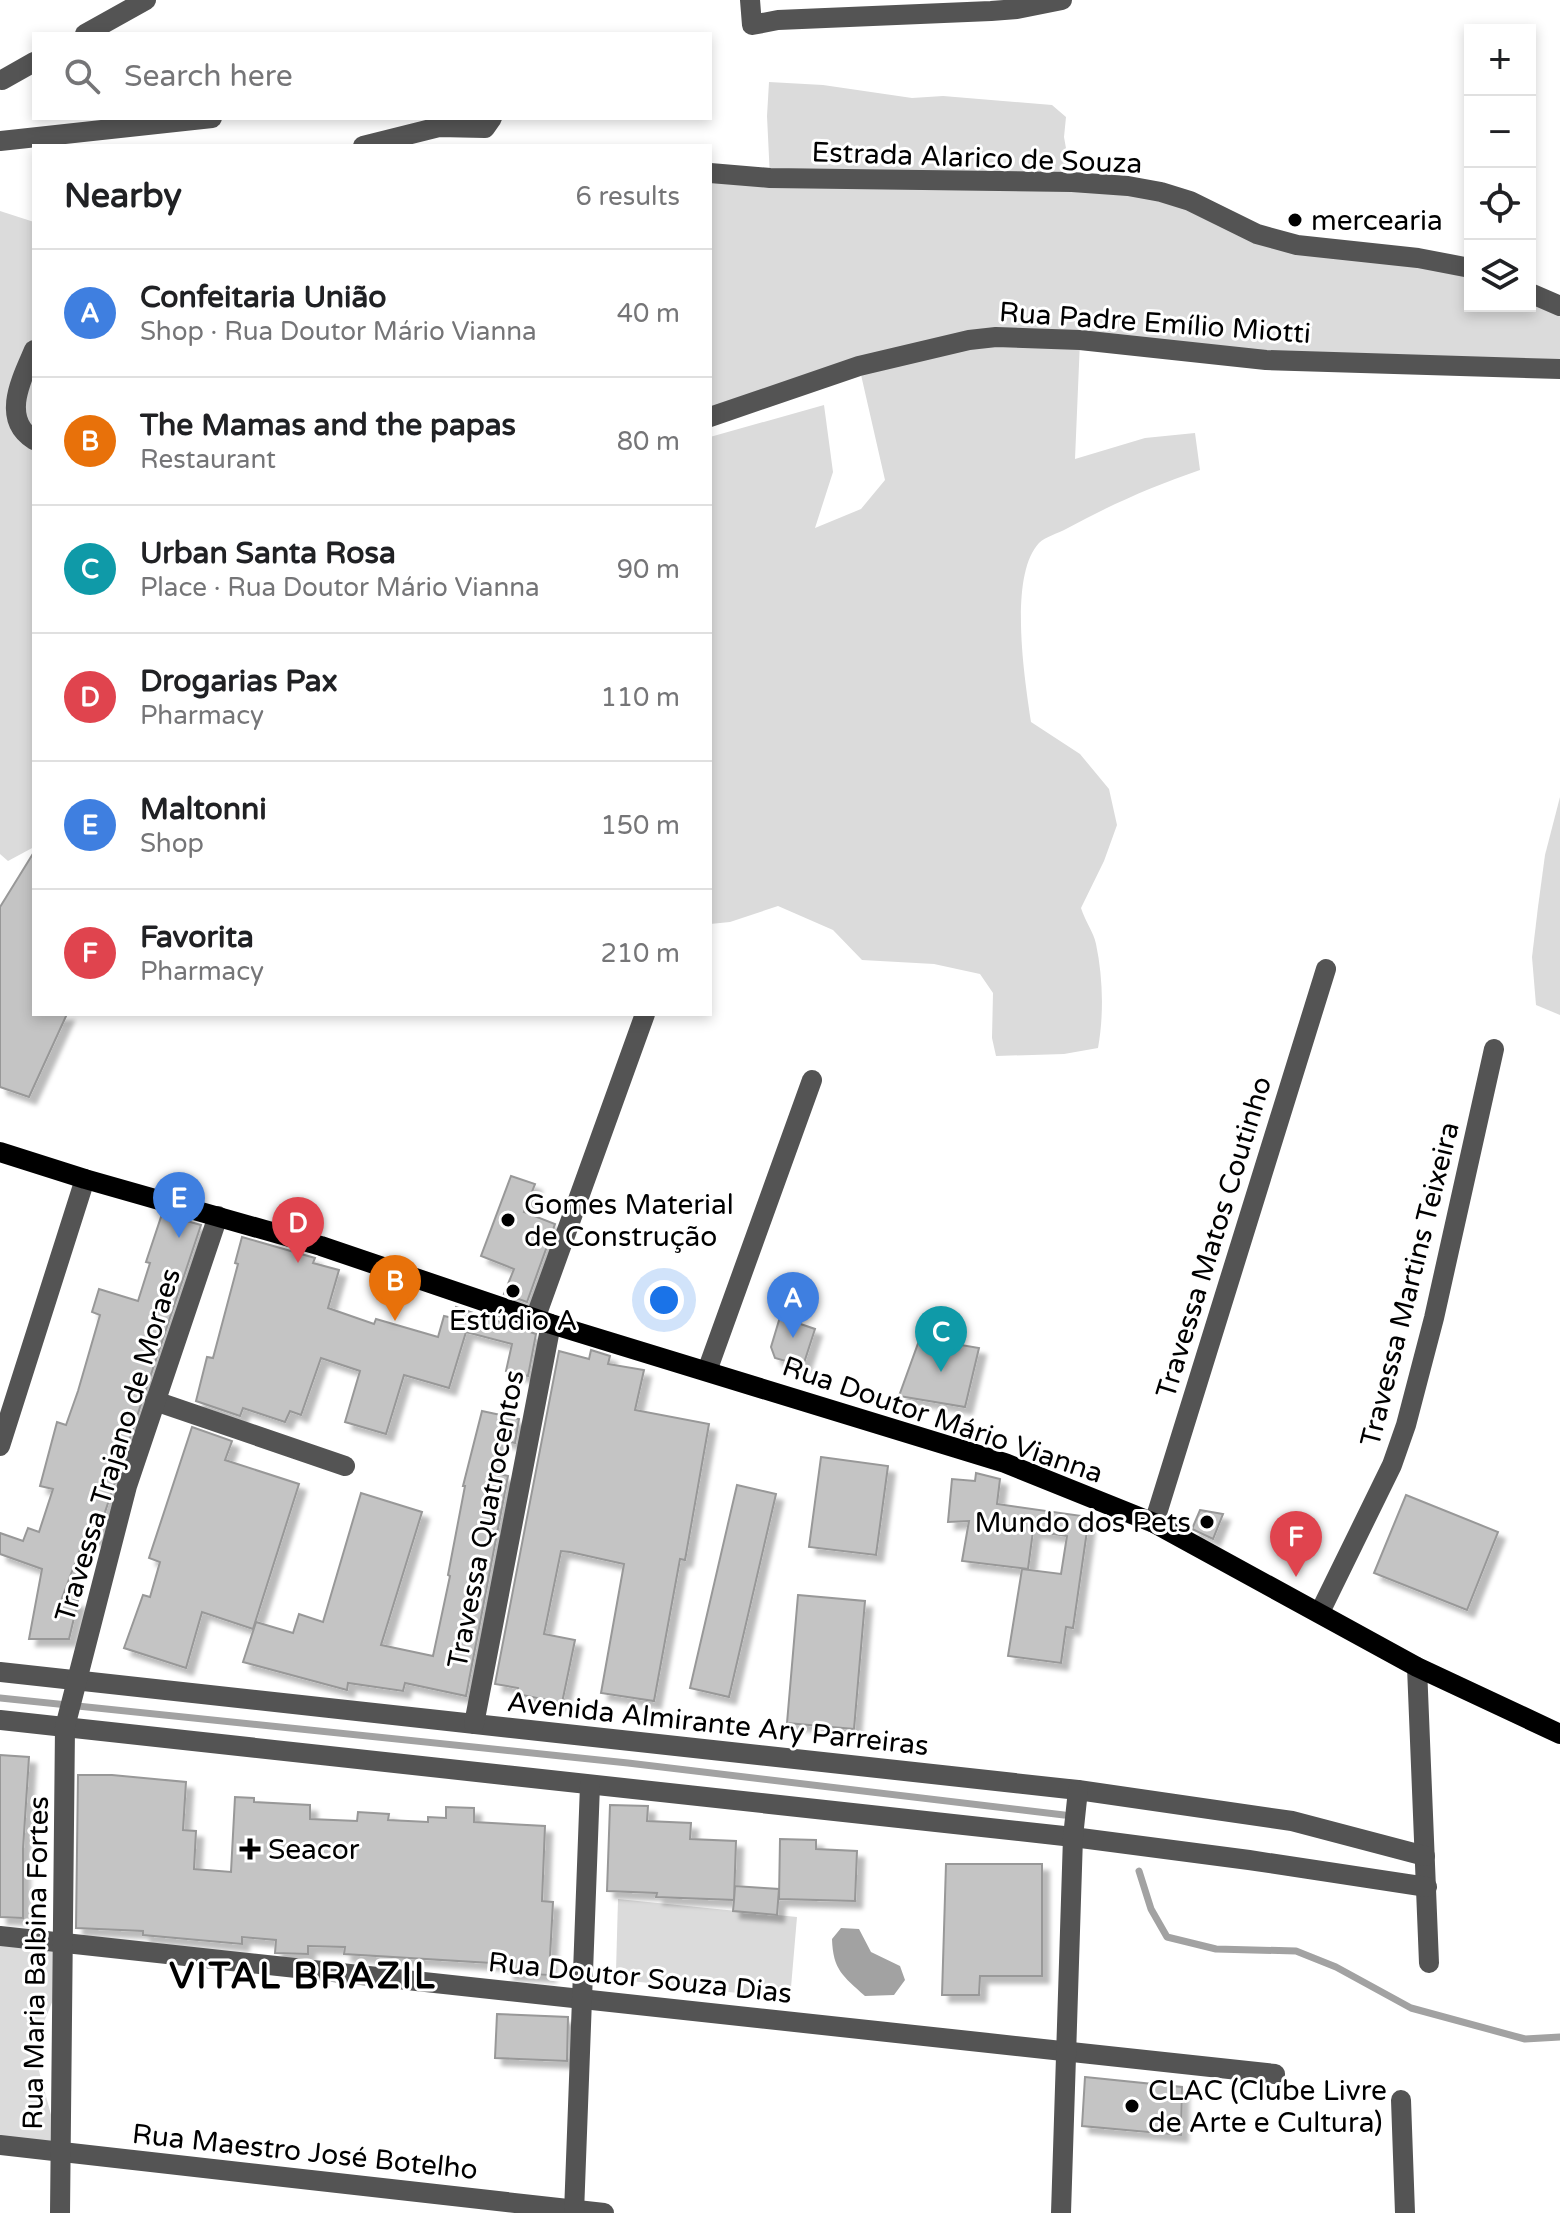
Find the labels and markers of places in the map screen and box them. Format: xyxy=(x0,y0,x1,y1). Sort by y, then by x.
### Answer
place label: mercearia xyxy=(1311,204,1443,238)
marker: mercearia xyxy=(1286,211,1304,229)
pin: E xyxy=(153,1172,205,1238)
place label: Gomes Material de Construção xyxy=(524,1188,734,1254)
pin: D xyxy=(272,1197,324,1263)
marker: Gomes Material de Construção xyxy=(499,1211,517,1229)
pin: B xyxy=(369,1255,421,1321)
pin: A xyxy=(767,1272,819,1338)
marker: Estúdio A xyxy=(504,1282,522,1300)
place label: Estúdio A xyxy=(449,1304,577,1338)
pin: C xyxy=(915,1306,967,1372)
place label: Mundo dos Pets xyxy=(974,1506,1191,1540)
pin: F xyxy=(1270,1511,1322,1577)
marker: Mundo dos Pets xyxy=(1198,1513,1216,1531)
place label: Seacor xyxy=(268,1833,360,1867)
marker: Seacor xyxy=(239,1838,261,1860)
place label: CLAC (Clube Livre de Arte e Cultura) xyxy=(1148,2074,1387,2140)
marker: CLAC (Clube Livre de Arte e Cultura) xyxy=(1123,2097,1141,2115)

